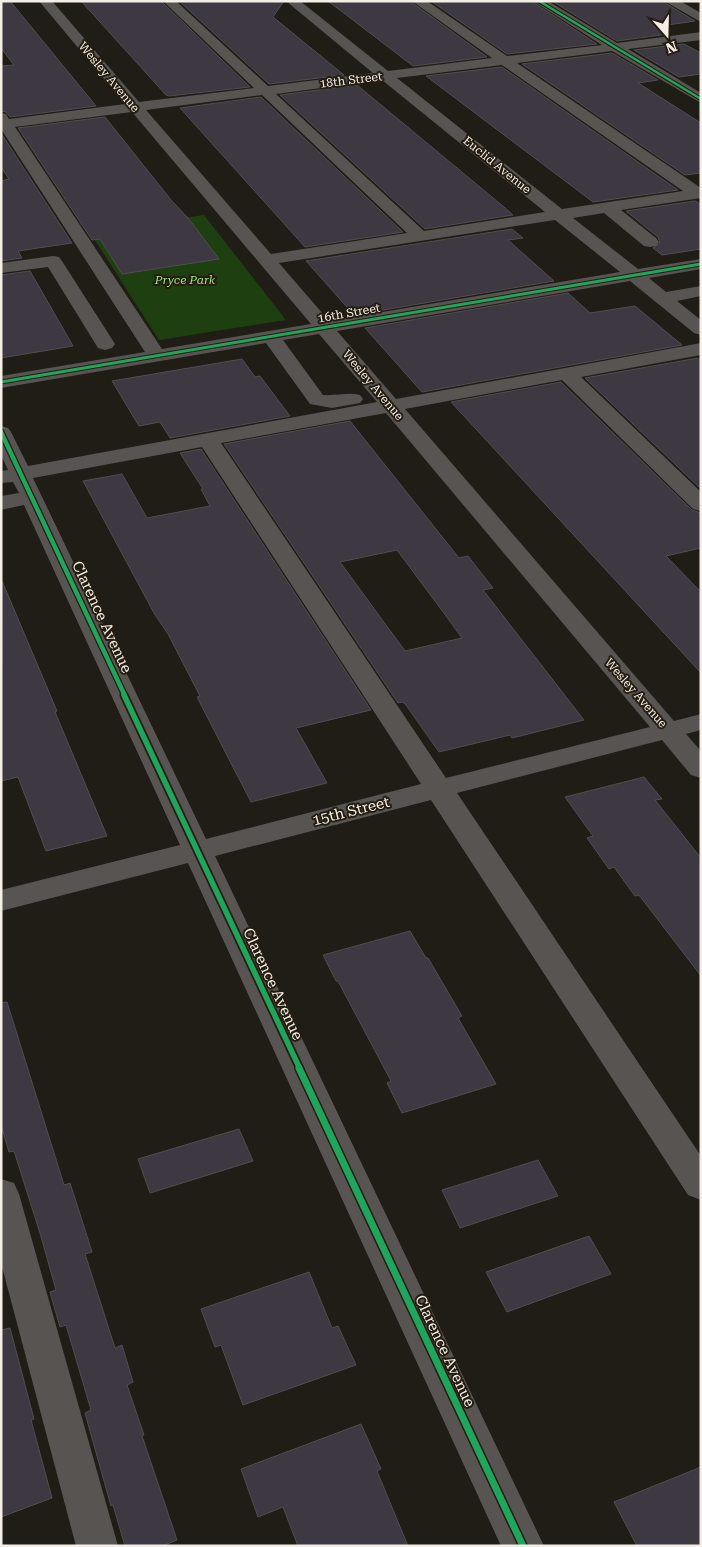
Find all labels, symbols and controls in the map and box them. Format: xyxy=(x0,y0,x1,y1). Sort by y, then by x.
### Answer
north arrow xyxy=(642,10,692,60)
text: N xyxy=(663,38,679,57)
street label: Wesley Avenue xyxy=(76,39,143,115)
street label: 18th Street xyxy=(319,69,384,91)
street label: Euclid Avenue xyxy=(460,133,534,197)
park label: Pryce Park xyxy=(154,273,216,287)
street label: 16th Street xyxy=(317,301,382,325)
street label: Wesley Avenue xyxy=(340,347,407,423)
street label: Clarence Avenue xyxy=(68,558,136,676)
street label: Wesley Avenue xyxy=(602,655,670,731)
street label: 15th Street xyxy=(311,793,392,829)
street label: Clarence Avenue xyxy=(239,925,307,1043)
street label: Clarence Avenue xyxy=(411,1292,479,1410)

